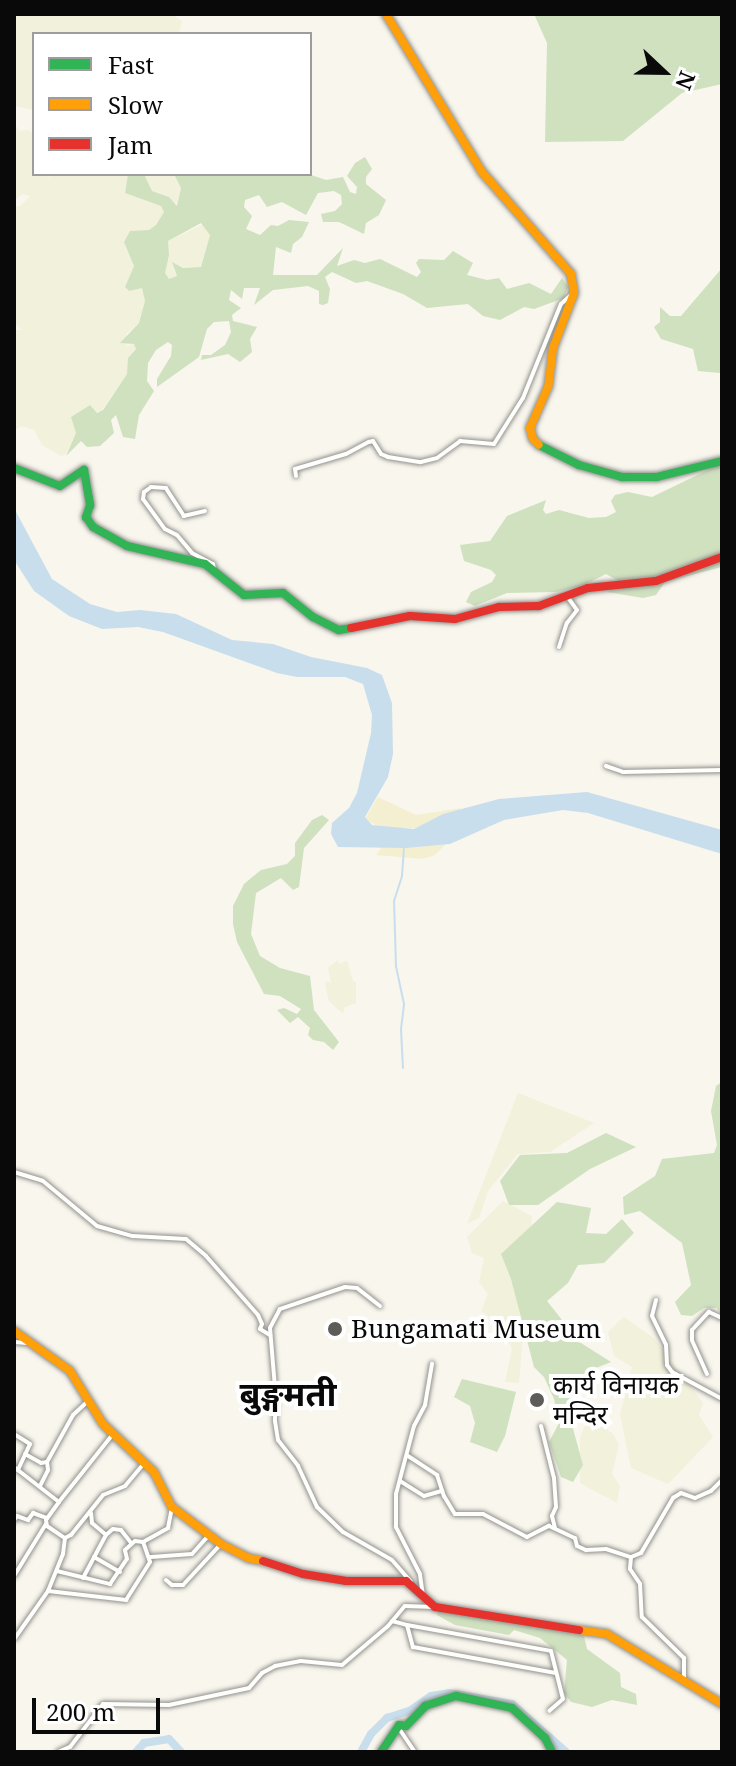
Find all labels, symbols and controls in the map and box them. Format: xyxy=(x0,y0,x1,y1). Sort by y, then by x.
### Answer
legend xyxy=(32,32,312,176)
north arrow xyxy=(624,32,704,112)
text: Fast xyxy=(108,48,154,81)
text: N xyxy=(669,67,703,95)
text: Slow xyxy=(108,88,163,121)
text: Jam xyxy=(108,128,153,161)
place label: Bungamati Museum xyxy=(351,1313,601,1345)
marker: Bungamati Museum xyxy=(326,1320,344,1338)
place label: कार्य विनायक मन्दिर xyxy=(553,1369,679,1430)
district label: बुङ्गमती xyxy=(239,1374,337,1414)
marker: कार्य विनायक मन्दिर xyxy=(528,1391,546,1409)
scale bar xyxy=(36,1682,164,1732)
text: 200 m xyxy=(46,1695,115,1728)

